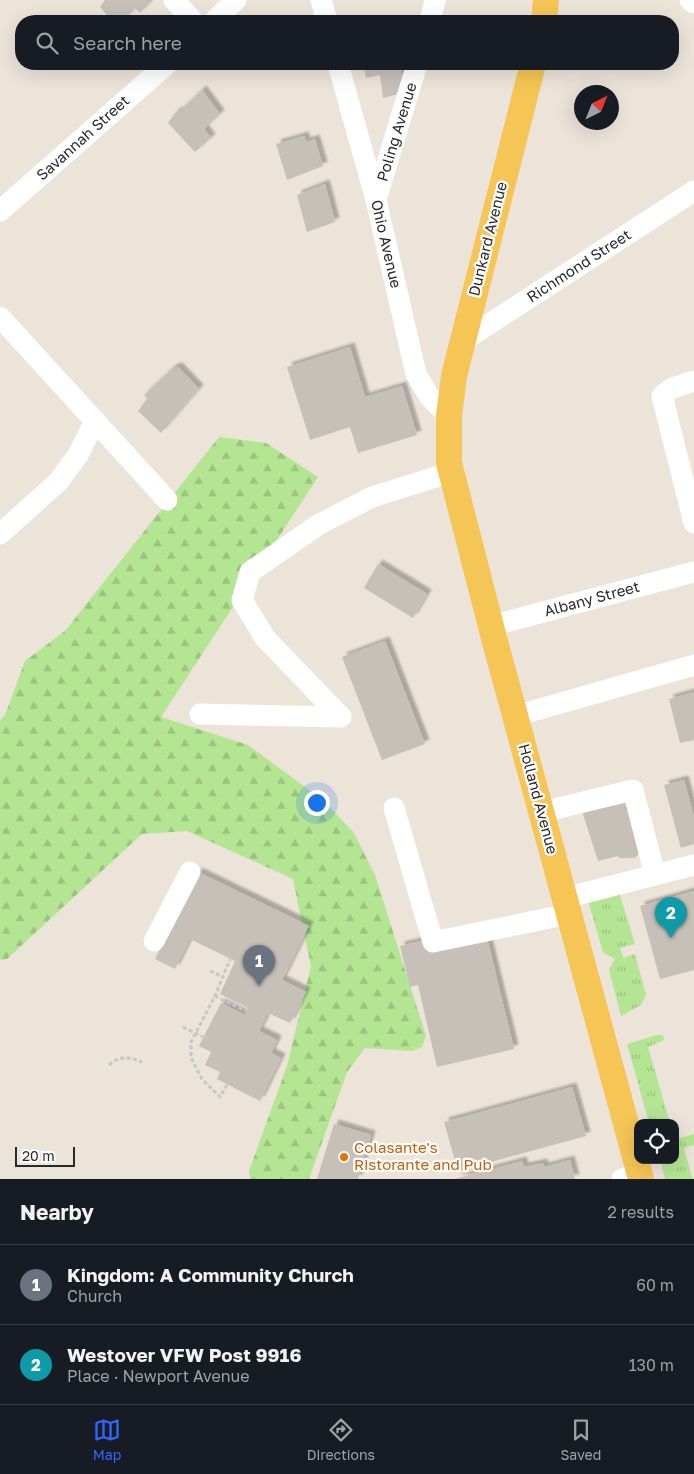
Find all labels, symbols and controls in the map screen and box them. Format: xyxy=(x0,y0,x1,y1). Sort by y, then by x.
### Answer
search box xyxy=(15,15,679,70)
icon: search xyxy=(33,29,61,57)
text: Search here xyxy=(73,31,182,54)
street label: Poling Avenue xyxy=(372,80,420,183)
north arrow xyxy=(574,85,619,130)
street label: Savannah Street xyxy=(32,91,132,184)
street label: Dunkard Avenue xyxy=(464,179,510,298)
street label: Ohio Avenue xyxy=(368,198,406,290)
street label: Richmond Street xyxy=(523,225,634,306)
street label: Albany Street xyxy=(542,577,641,619)
street label: Holland Avenue xyxy=(516,742,562,856)
your location xyxy=(304,790,330,816)
pin: 2 xyxy=(655,897,687,938)
pin: 1 xyxy=(243,945,275,986)
map controls xyxy=(634,1119,679,1164)
button: locate xyxy=(634,1119,679,1164)
place label: Colasante's Ristorante and Pub xyxy=(354,1138,492,1173)
scale bar xyxy=(15,1144,75,1167)
text: 20 m xyxy=(22,1147,55,1164)
marker: Colasante's Ristorante and Pub xyxy=(338,1151,350,1163)
text: Nearby xyxy=(20,1199,94,1225)
text: 2 results xyxy=(608,1202,674,1222)
text: Kingdom: A Community Church xyxy=(67,1263,354,1286)
text: 1 xyxy=(32,1275,40,1295)
text: 60 m xyxy=(636,1275,674,1295)
text: Church xyxy=(67,1286,122,1306)
text: Westover VFW Post 9916 xyxy=(67,1343,301,1366)
text: 2 xyxy=(31,1355,41,1375)
text: 130 m xyxy=(629,1355,674,1375)
text: Place · Newport Avenue xyxy=(67,1366,250,1386)
tab: Map xyxy=(93,1416,121,1463)
tab: Directions xyxy=(307,1416,375,1463)
tab: Saved xyxy=(560,1416,601,1463)

